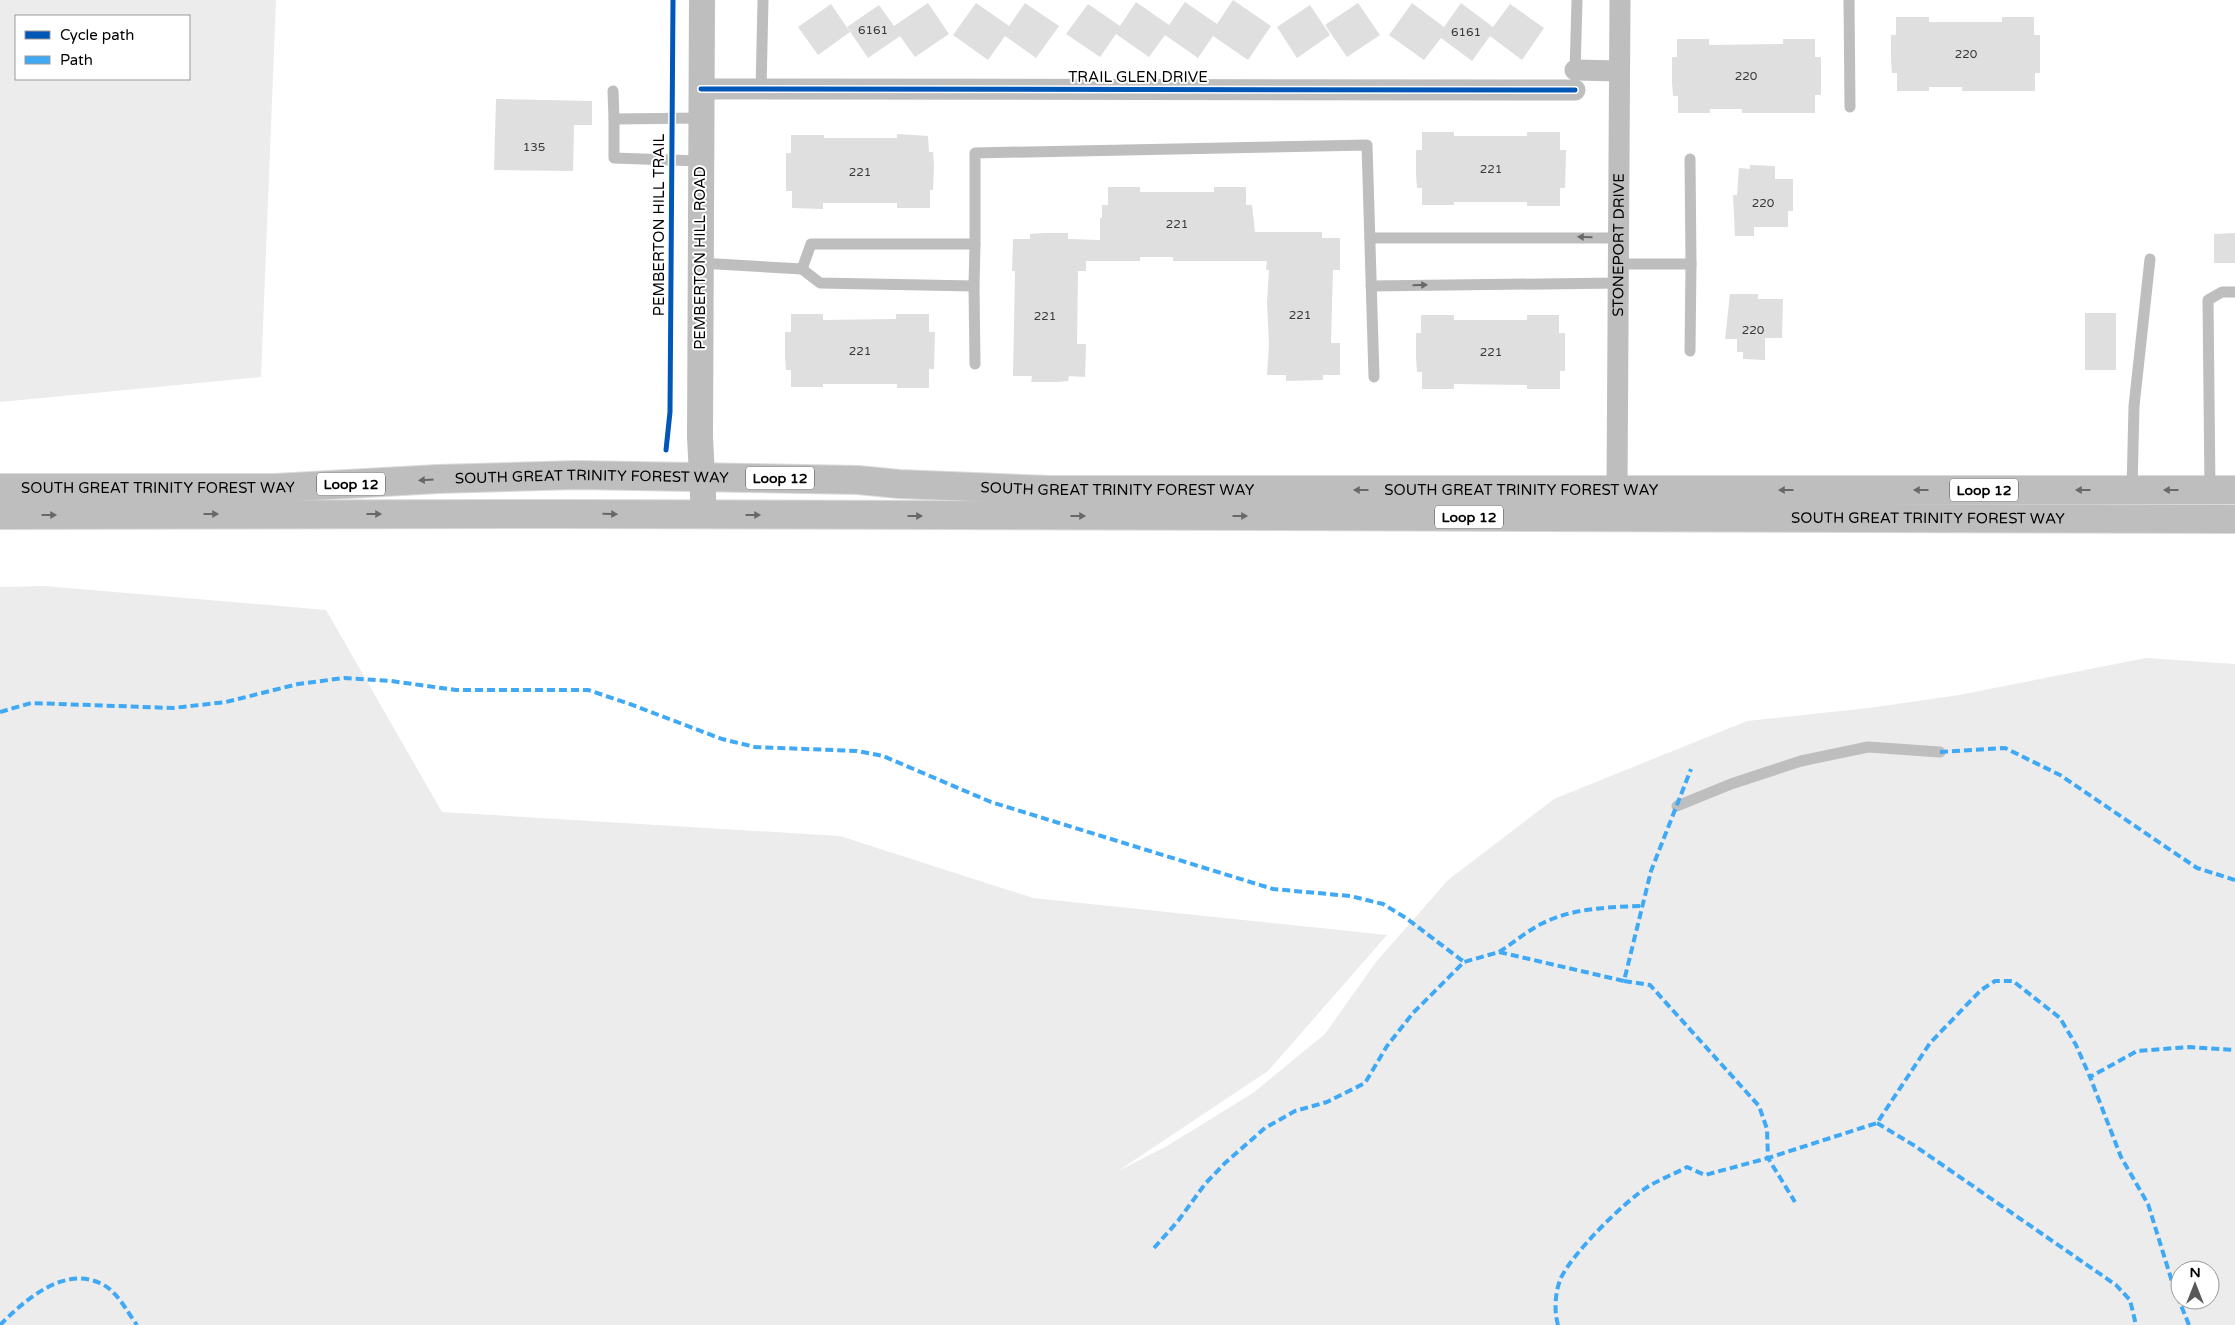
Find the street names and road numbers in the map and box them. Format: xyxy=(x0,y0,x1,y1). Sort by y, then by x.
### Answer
street label: TRAIL GLEN DRIVE xyxy=(1068,68,1208,86)
street label: PEMBERTON HILL TRAIL xyxy=(650,133,668,316)
street label: PEMBERTON HILL ROAD xyxy=(691,166,709,350)
street label: STONEPORT DRIVE xyxy=(1609,173,1628,317)
street label: SOUTH GREAT TRINITY FOREST WAY xyxy=(455,466,729,488)
road number: Loop 12 xyxy=(746,466,814,489)
road number: Loop 12 xyxy=(317,472,385,496)
street label: SOUTH GREAT TRINITY FOREST WAY xyxy=(21,478,296,497)
street label: SOUTH GREAT TRINITY FOREST WAY xyxy=(980,478,1255,499)
road number: Loop 12 xyxy=(1950,478,2018,502)
street label: SOUTH GREAT TRINITY FOREST WAY xyxy=(1384,481,1659,499)
road number: Loop 12 xyxy=(1435,506,1503,528)
street label: SOUTH GREAT TRINITY FOREST WAY xyxy=(1791,509,2065,527)

